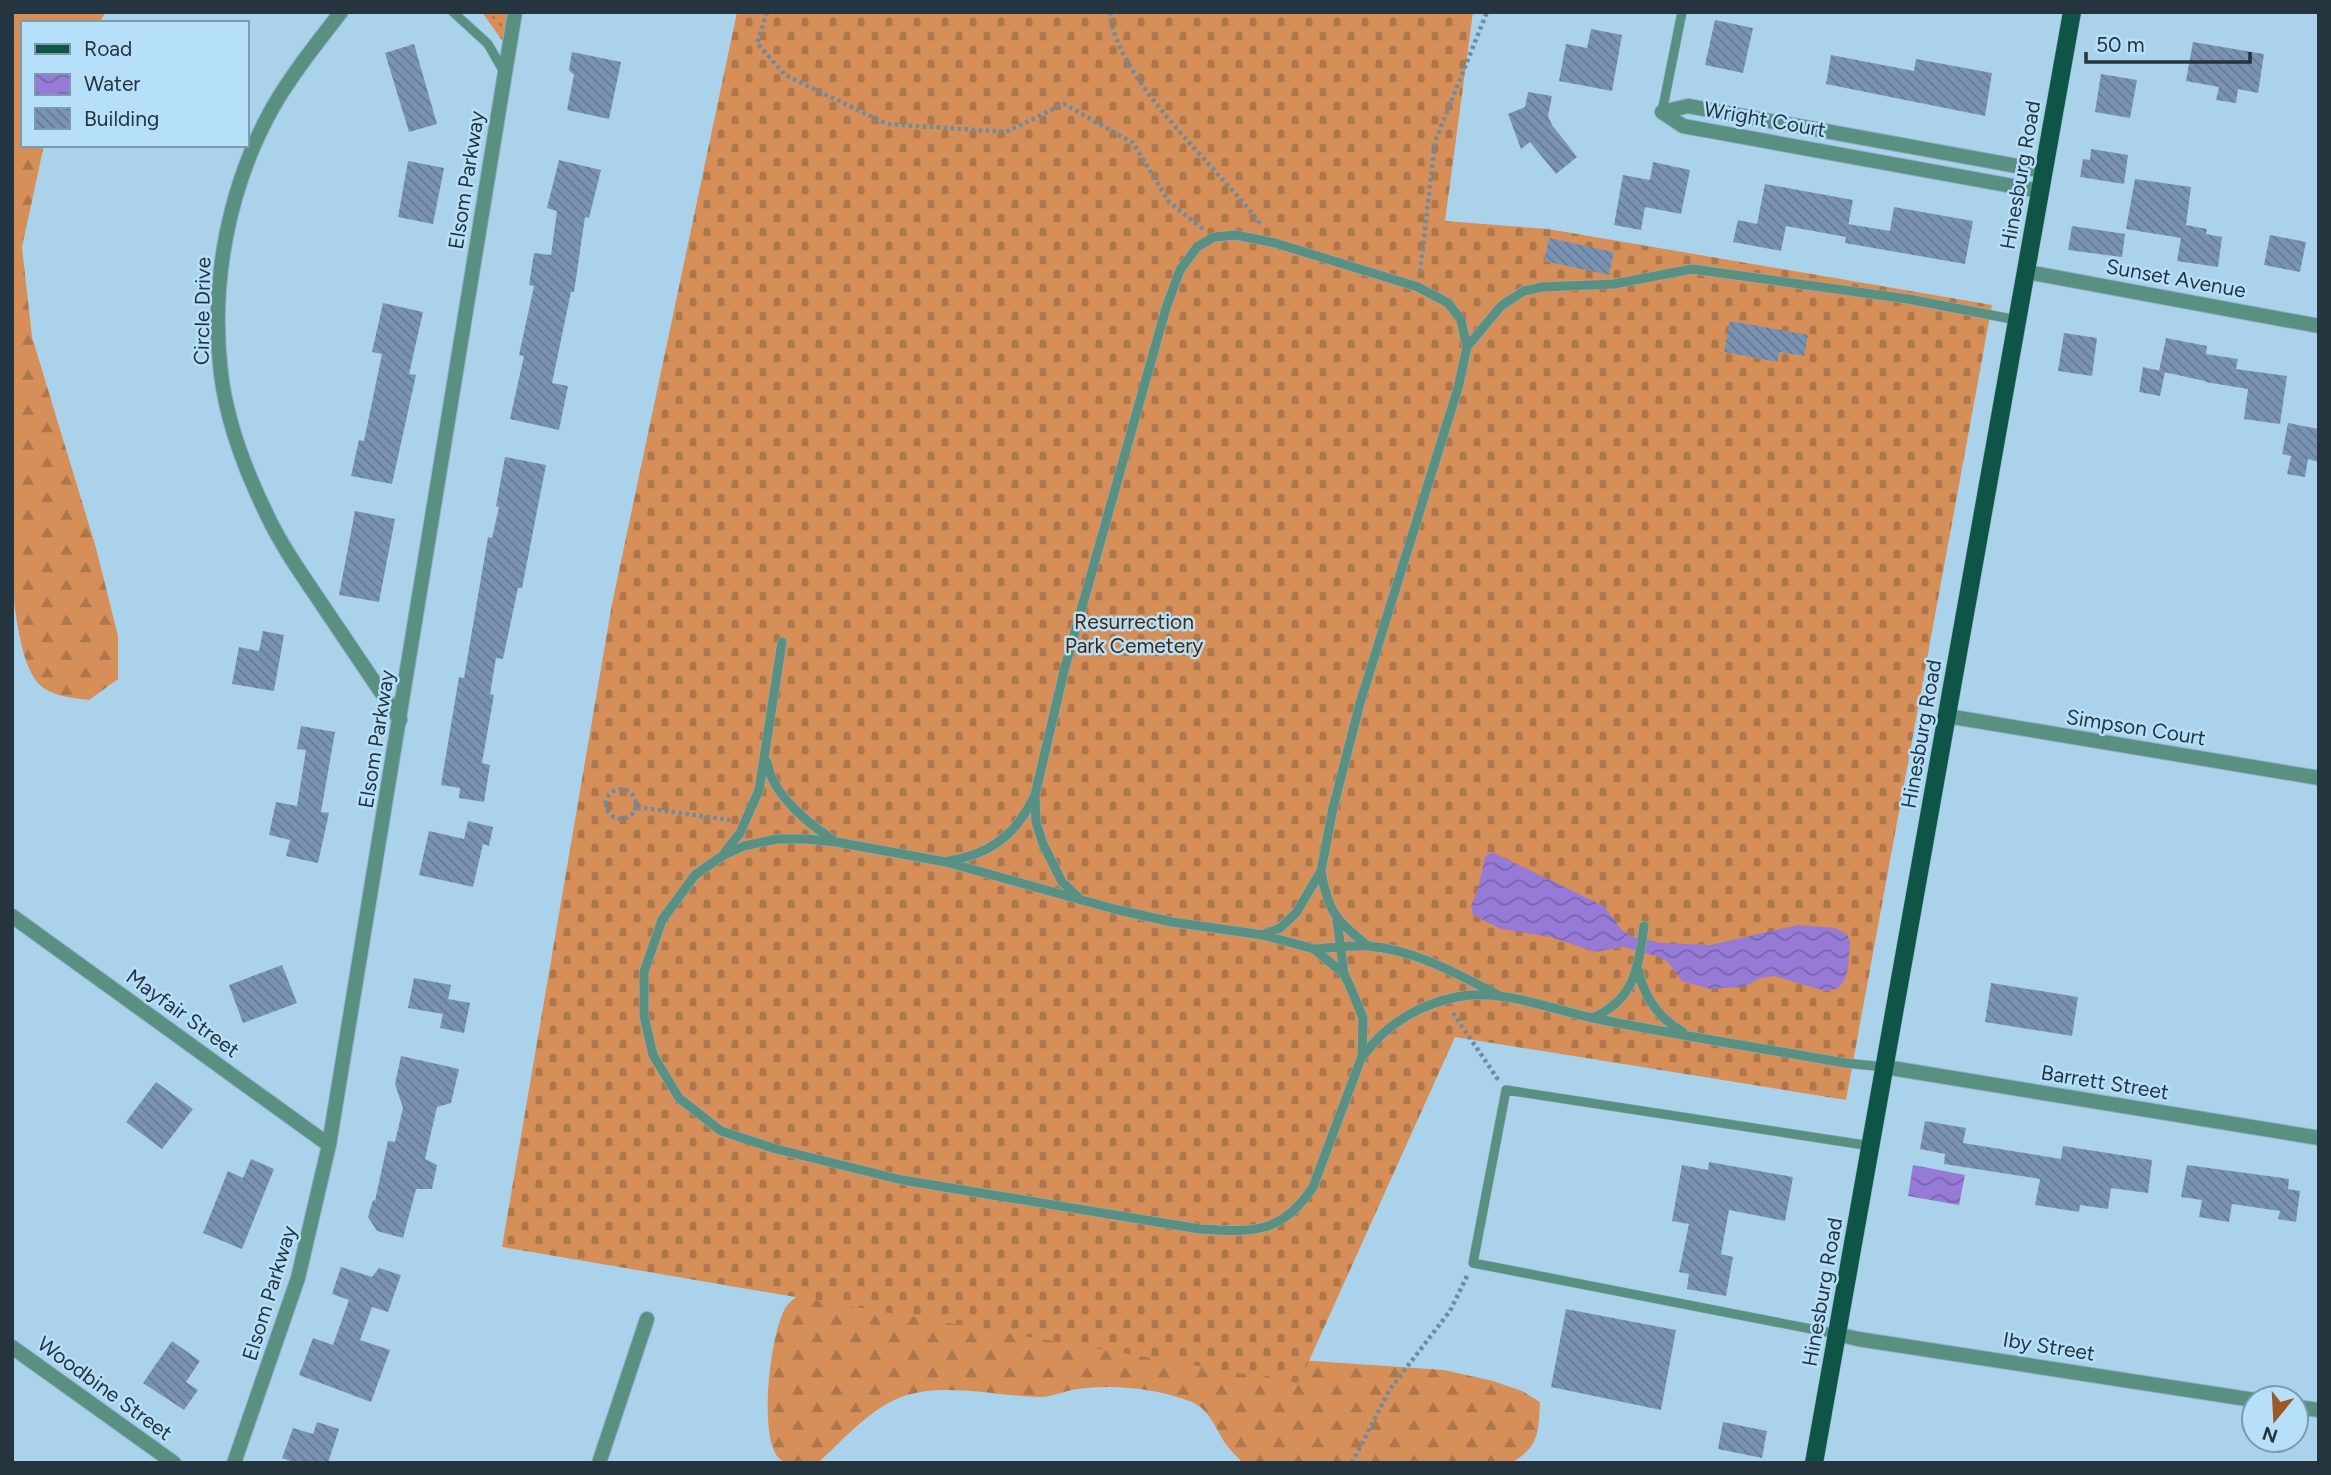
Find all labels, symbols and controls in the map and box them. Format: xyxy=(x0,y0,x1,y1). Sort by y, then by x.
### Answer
legend xyxy=(21,21,248,147)
scale bar xyxy=(2086,21,2250,65)
text: 50 m xyxy=(2096,32,2145,57)
text: Road xyxy=(84,36,132,61)
text: Water xyxy=(84,71,140,96)
street label: Wright Court xyxy=(1702,96,1828,142)
street label: Hinesburg Road xyxy=(1995,99,2045,251)
text: Building xyxy=(84,106,159,131)
street label: Elsom Parkway xyxy=(443,109,489,251)
street label: Sunset Avenue xyxy=(2104,253,2248,303)
street label: Circle Drive xyxy=(189,257,215,365)
park label: Resurrection Park Cemetery xyxy=(1065,609,1203,658)
street label: Hinesburg Road xyxy=(1896,658,1946,810)
street label: Elsom Parkway xyxy=(353,668,399,810)
street label: Simpson Court xyxy=(2064,704,2208,750)
street label: Mayfair Street xyxy=(122,964,244,1062)
street label: Barrett Street xyxy=(2039,1060,2171,1104)
street label: Hinesburg Road xyxy=(1797,1216,1847,1368)
street label: Elsom Parkway xyxy=(237,1222,301,1364)
street label: Iby Street xyxy=(2001,1326,2097,1366)
street label: Woodbine Street xyxy=(33,1331,177,1445)
north arrow xyxy=(2240,1384,2310,1454)
text: N xyxy=(2259,1421,2280,1448)

